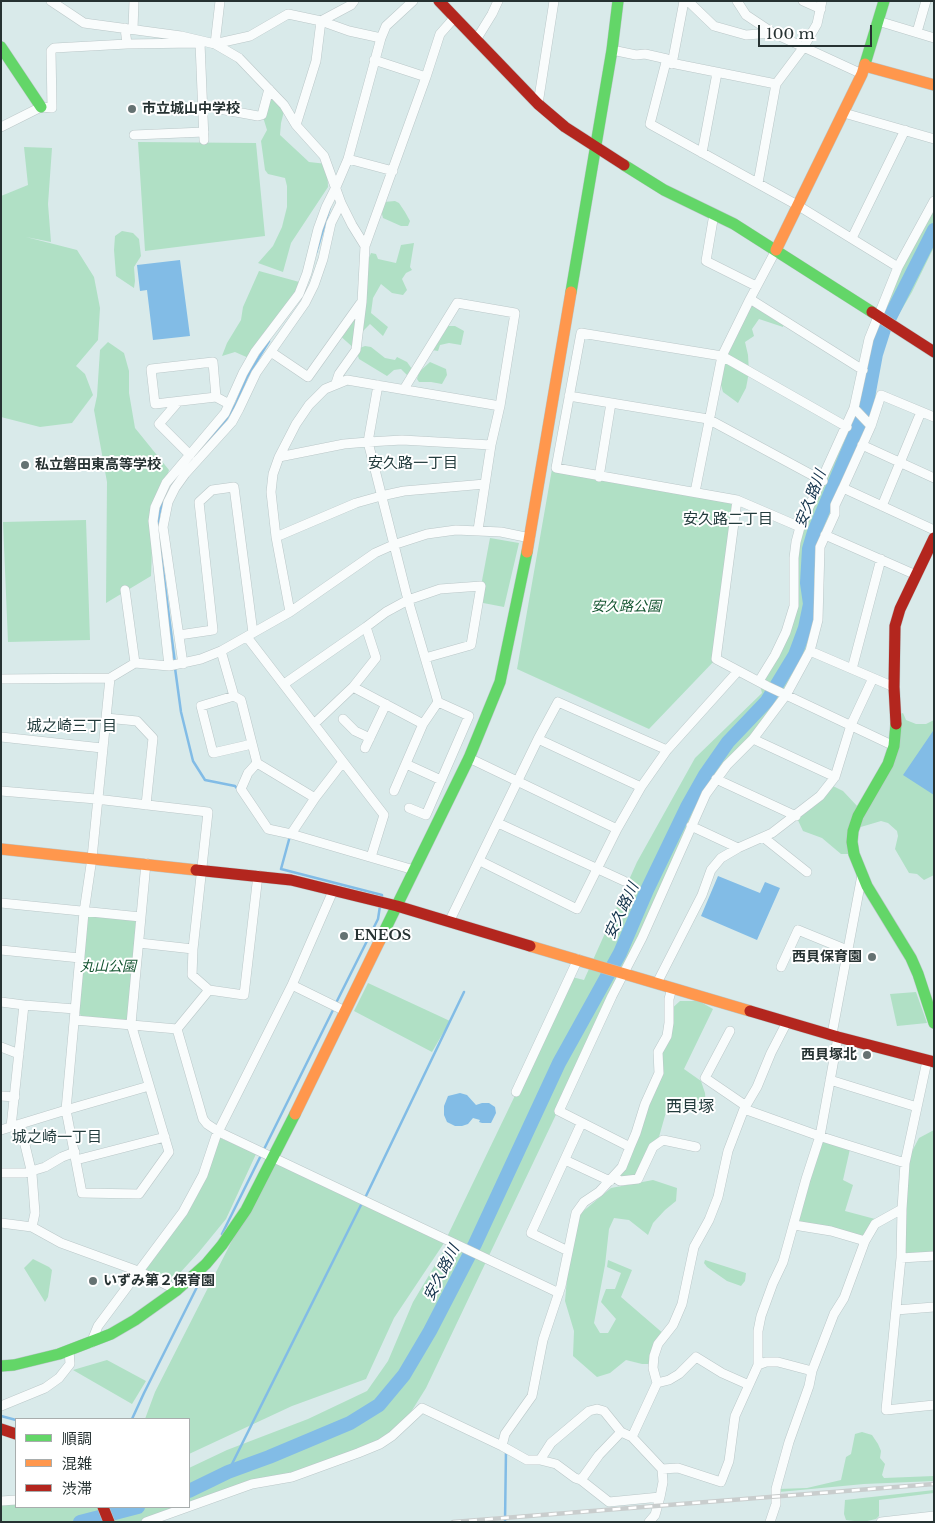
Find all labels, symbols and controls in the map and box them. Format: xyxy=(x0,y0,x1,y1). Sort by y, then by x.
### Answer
scale bar xyxy=(760,15,874,47)
text: 100 m xyxy=(766,24,815,43)
place label: 市立城山中学校 xyxy=(142,101,240,117)
marker: 市立城山中学校 xyxy=(126,103,138,115)
district label: 安久路一丁目 xyxy=(368,455,458,473)
place label: 私立磐田東高等学校 xyxy=(35,457,161,473)
marker: 私立磐田東高等学校 xyxy=(19,459,31,471)
water label: 安久路川 xyxy=(792,468,830,530)
district label: 安久路二丁目 xyxy=(683,511,773,529)
park label: 安久路公園 xyxy=(591,599,661,615)
district label: 城之崎三丁目 xyxy=(27,718,117,736)
water label: 安久路川 xyxy=(601,880,643,942)
place label: ENEOS xyxy=(354,928,411,944)
marker: ENEOS xyxy=(338,930,350,942)
place label: 西貝保育園 xyxy=(792,949,862,965)
marker: 西貝保育園 xyxy=(866,951,878,963)
park label: 丸山公園 xyxy=(80,959,136,975)
place label: 西貝塚北 xyxy=(801,1047,857,1063)
marker: 西貝塚北 xyxy=(861,1049,873,1061)
district label: 西貝塚 xyxy=(666,1097,714,1117)
district label: 城之崎一丁目 xyxy=(12,1129,102,1147)
water label: 安久路川 xyxy=(420,1242,464,1304)
place label: いずみ第２保育園 xyxy=(103,1273,215,1289)
marker: いずみ第２保育園 xyxy=(87,1275,99,1287)
legend xyxy=(15,1418,190,1508)
text: 順調 xyxy=(62,1429,92,1448)
text: 混雑 xyxy=(62,1454,92,1473)
text: 渋滞 xyxy=(62,1479,92,1498)

